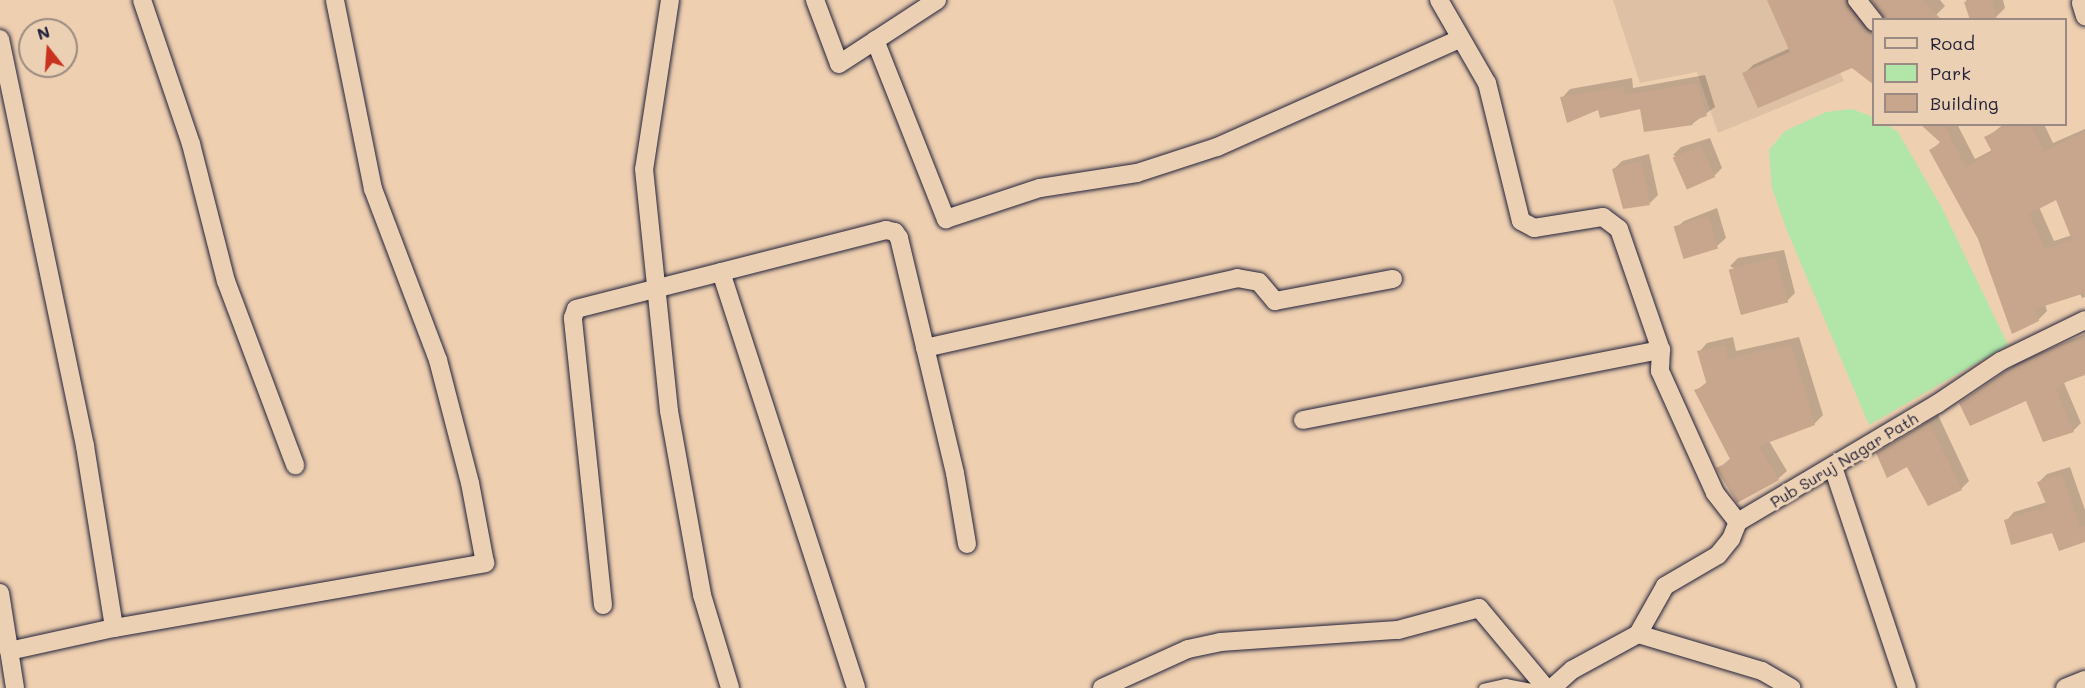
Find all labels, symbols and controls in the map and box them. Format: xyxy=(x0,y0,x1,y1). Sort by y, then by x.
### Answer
north arrow xyxy=(18,18,78,78)
legend xyxy=(1872,18,2067,126)
text: N xyxy=(34,20,52,44)
text: Road xyxy=(1930,31,1975,55)
text: Park xyxy=(1930,61,1971,85)
text: Building xyxy=(1930,91,1998,115)
street label: Pub Suruj Nagar Path xyxy=(1767,408,1921,512)

